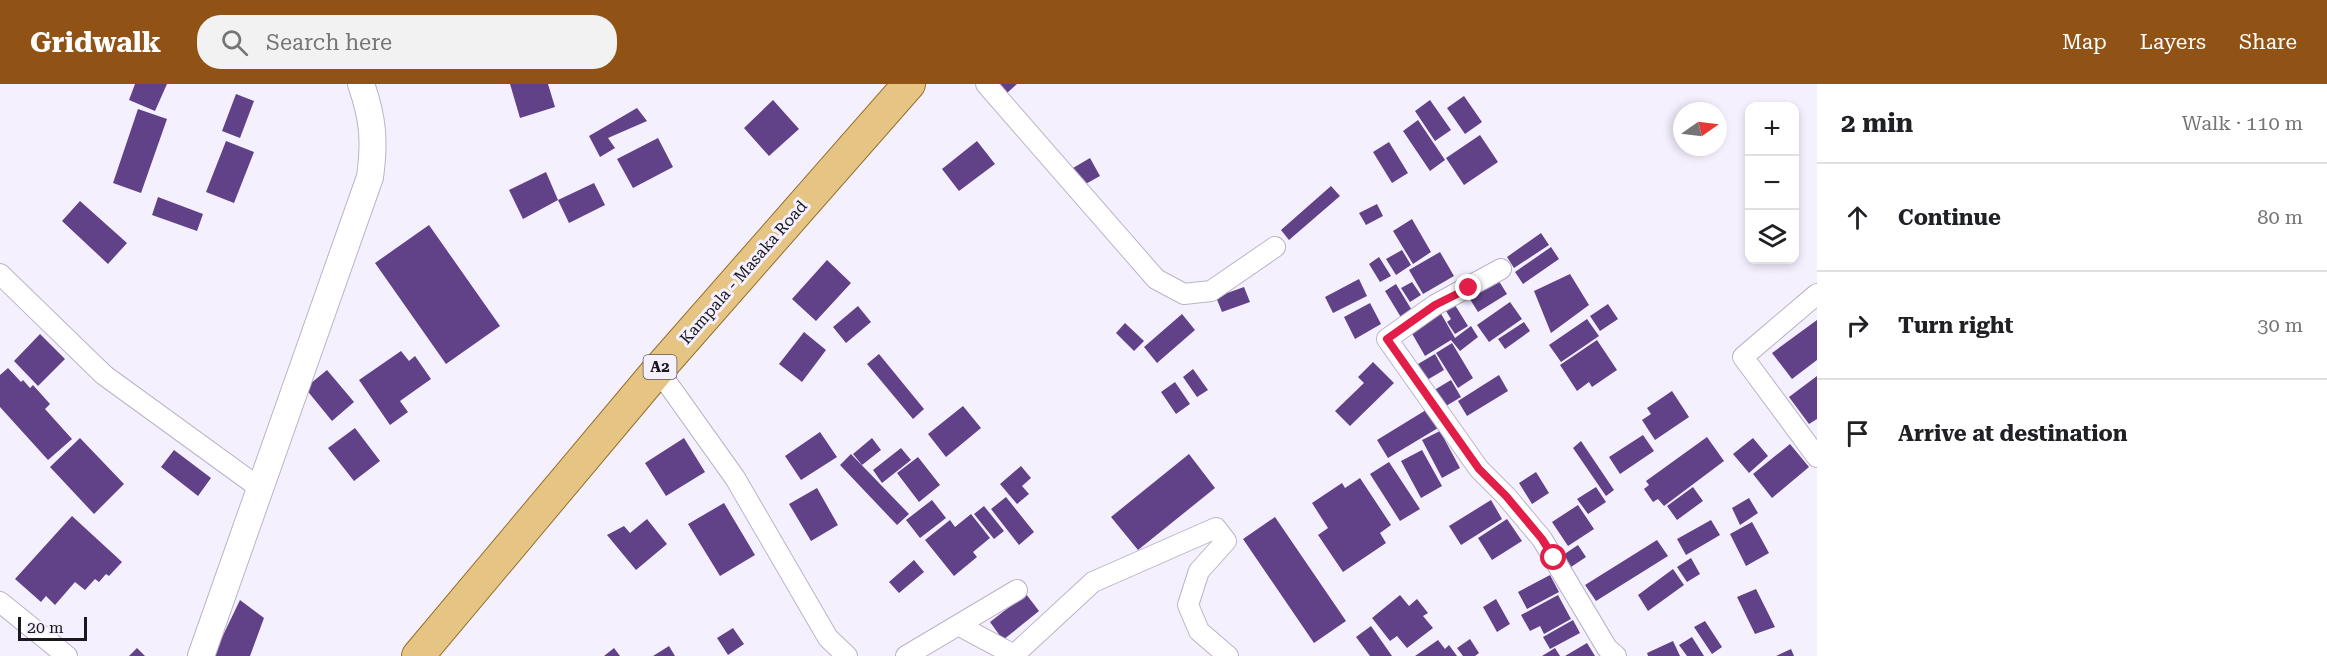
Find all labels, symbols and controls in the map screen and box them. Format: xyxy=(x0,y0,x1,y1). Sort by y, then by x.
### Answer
search box xyxy=(197,15,617,69)
text: Gridwalk xyxy=(30,26,161,59)
icon: search xyxy=(218,26,251,59)
text: Search here xyxy=(266,30,392,55)
text: Map xyxy=(2062,30,2107,54)
text: Layers xyxy=(2140,30,2206,54)
text: Share xyxy=(2239,30,2297,54)
north arrow xyxy=(1673,102,1727,156)
map controls xyxy=(1745,102,1799,264)
button: + xyxy=(1745,102,1799,156)
text: 2 min xyxy=(1841,108,1913,138)
text: Walk · 110 m xyxy=(2182,111,2303,135)
button: − xyxy=(1745,156,1799,210)
street label: Kampala - Masaka Road xyxy=(676,197,811,348)
icon: ahead xyxy=(1841,201,1874,234)
text: Continue xyxy=(1898,205,2001,230)
text: 80 m xyxy=(2257,205,2303,229)
button: layers xyxy=(1745,210,1799,264)
route end xyxy=(1455,274,1481,300)
icon: right xyxy=(1841,309,1874,342)
text: Turn right xyxy=(1898,313,2013,338)
text: 30 m xyxy=(2257,313,2303,337)
road number: A2 xyxy=(644,355,676,379)
icon: arrive xyxy=(1841,417,1874,450)
text: Arrive at destination xyxy=(1898,421,2127,446)
route start xyxy=(1540,544,1566,570)
scale bar xyxy=(18,614,87,642)
text: 20 m xyxy=(27,618,64,637)

